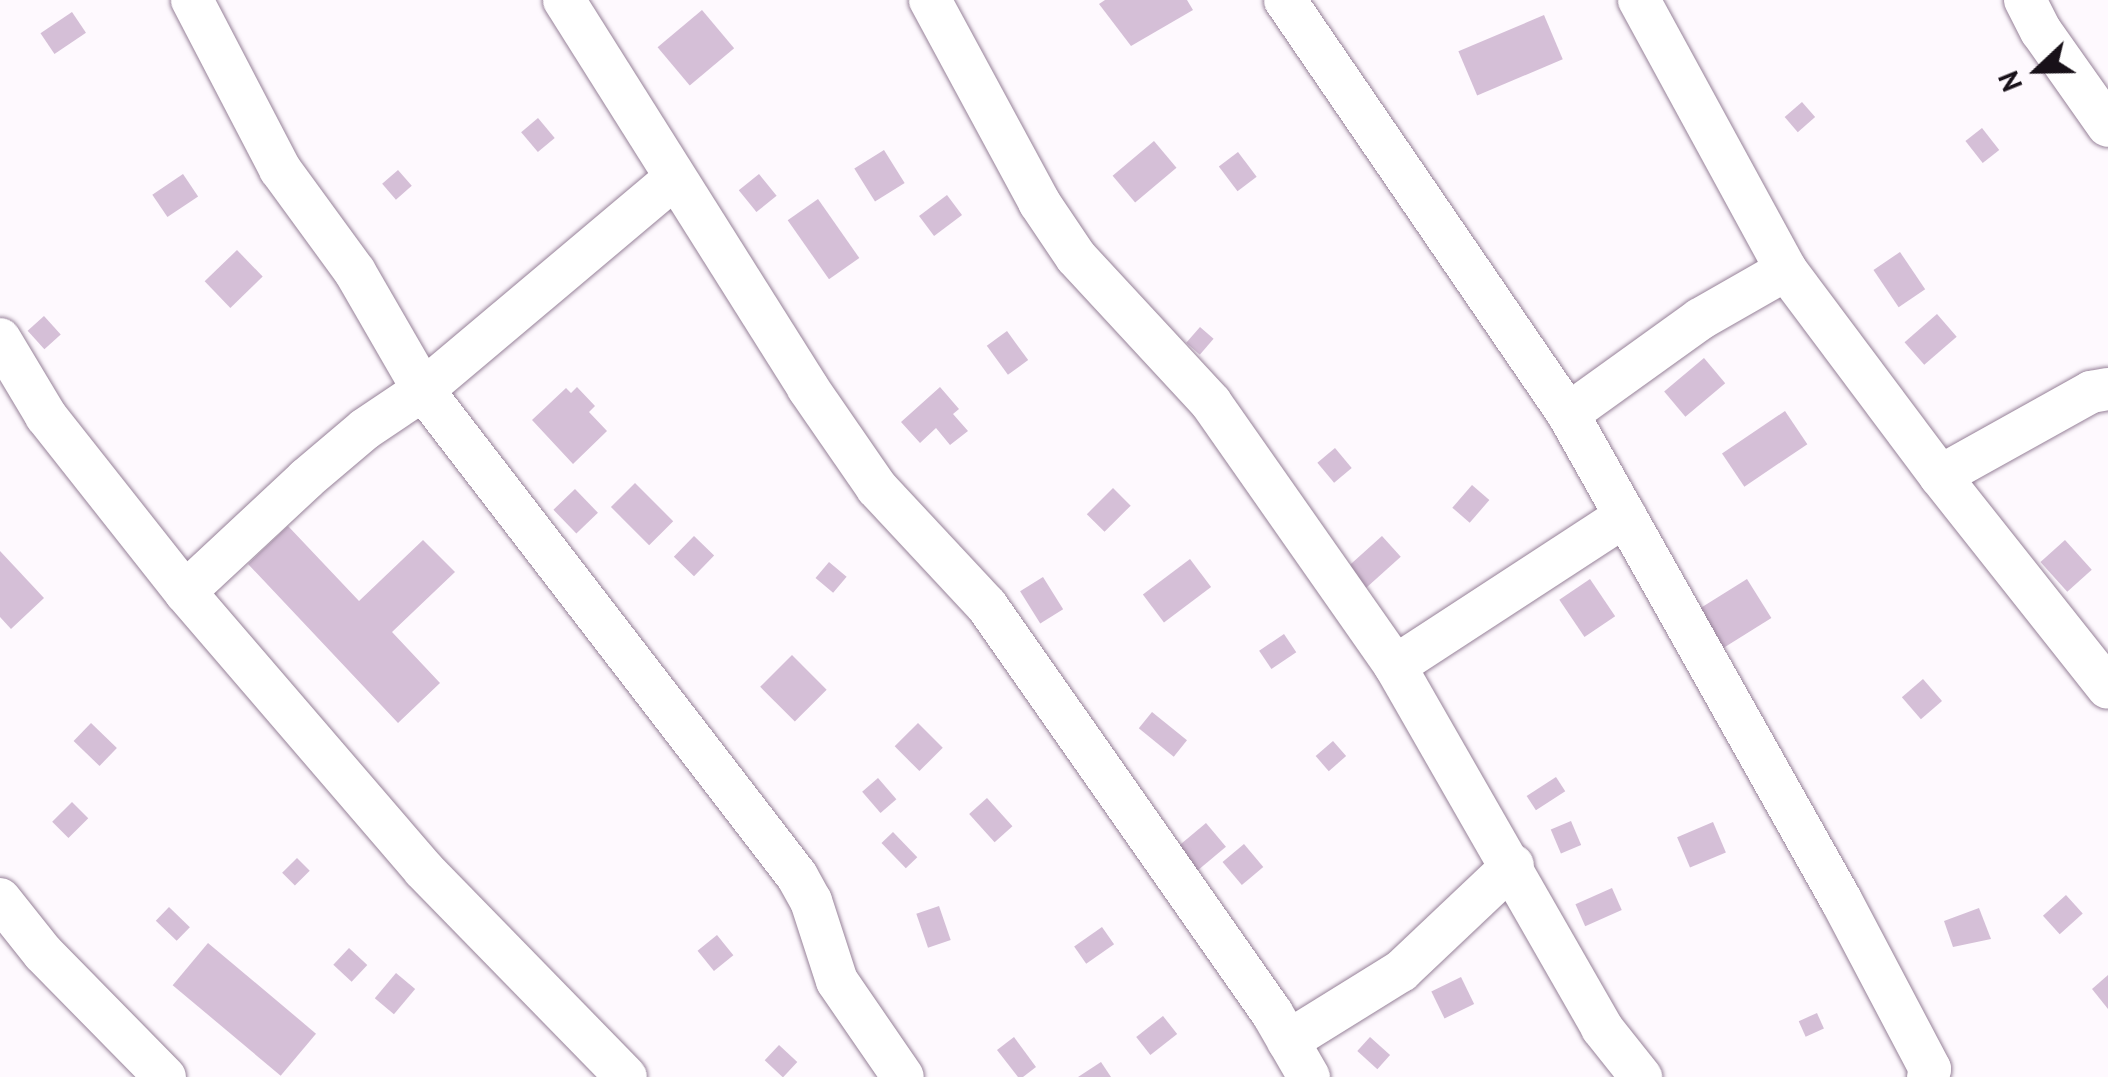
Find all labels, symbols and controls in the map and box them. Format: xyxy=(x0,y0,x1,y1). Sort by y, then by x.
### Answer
north arrow xyxy=(1988,20,2088,120)
text: N xyxy=(1989,66,2030,97)

